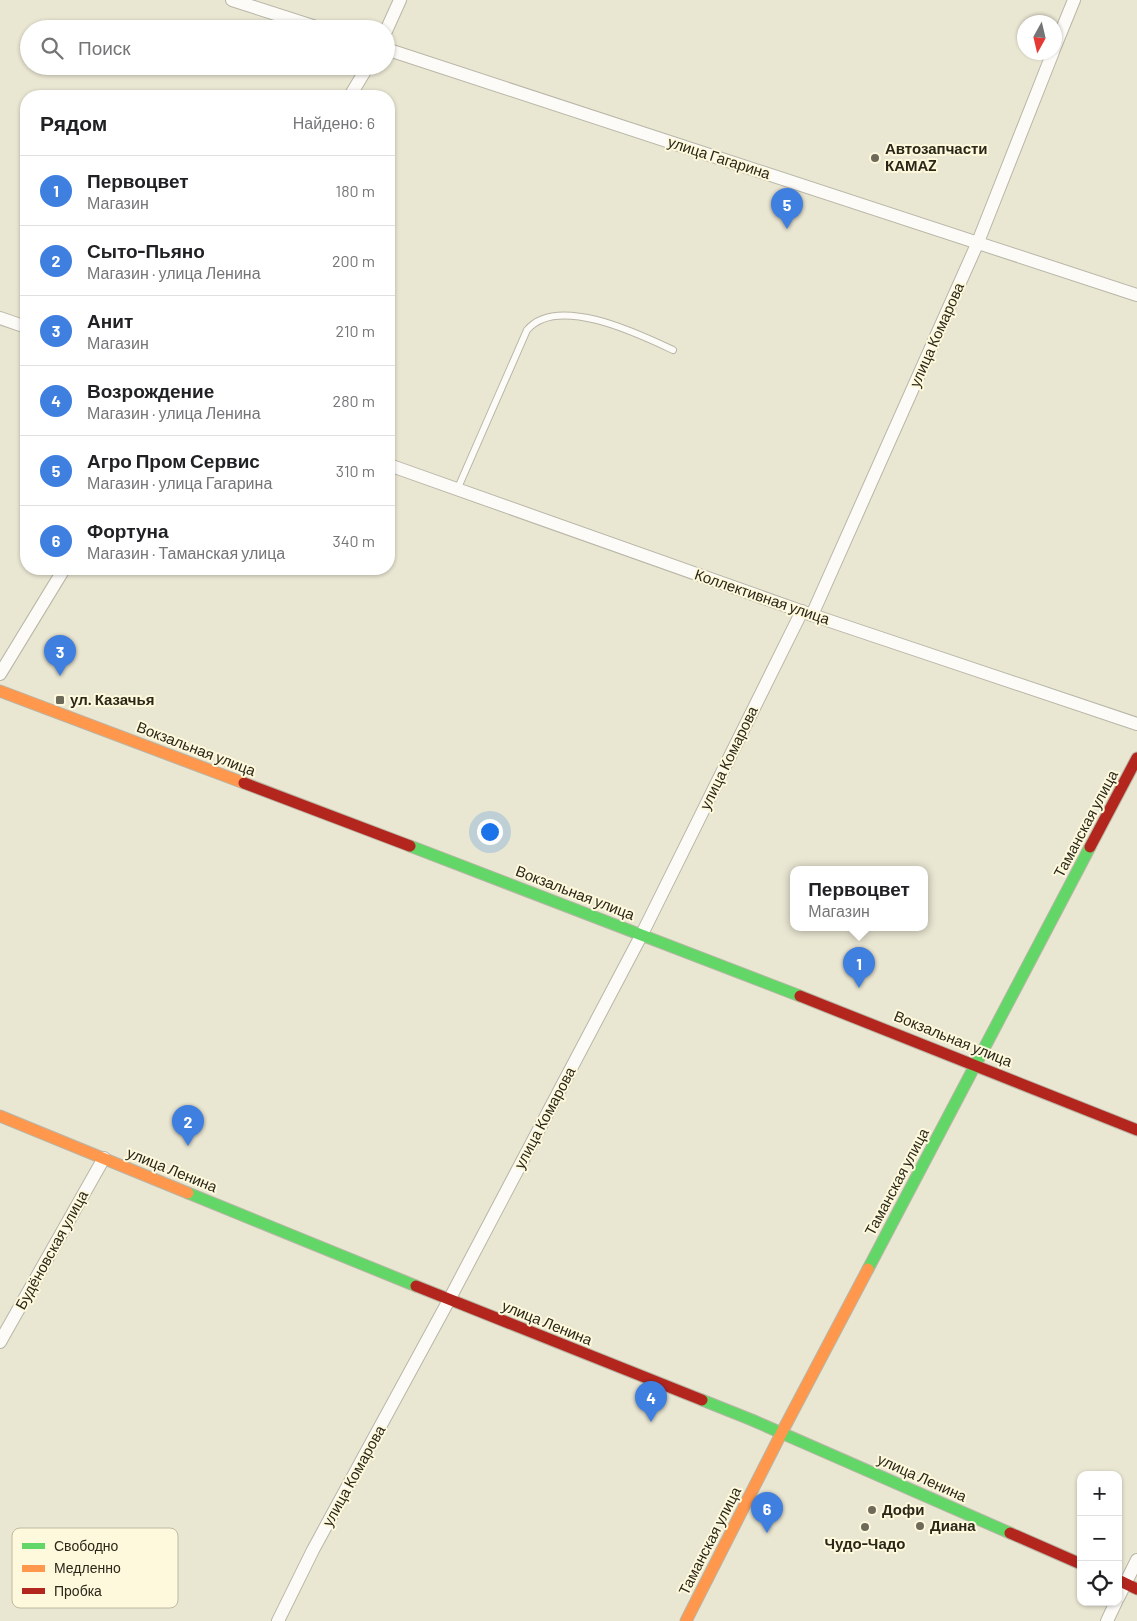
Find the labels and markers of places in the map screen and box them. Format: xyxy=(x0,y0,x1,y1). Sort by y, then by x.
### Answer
place label: Автозапчасти КАМАZ xyxy=(885,139,988,174)
marker: Автозапчасти КАМАZ xyxy=(869,152,881,164)
pin: 5 xyxy=(771,188,803,229)
pin: 3 xyxy=(44,635,76,676)
place label: ул. Казачья xyxy=(70,690,155,708)
marker: ул. Казачья xyxy=(54,694,66,706)
pin: 1 xyxy=(843,947,875,988)
pin: 2 xyxy=(172,1105,204,1146)
pin: 4 xyxy=(635,1381,667,1422)
pin: 6 xyxy=(751,1492,783,1533)
place label: Дофи xyxy=(882,1500,924,1518)
marker: Дофи xyxy=(866,1504,878,1516)
place label: Диана xyxy=(930,1516,976,1534)
marker: Диана xyxy=(914,1520,926,1532)
marker: Чудо-Чадо xyxy=(859,1521,871,1533)
place label: Чудо-Чадо xyxy=(825,1534,905,1552)

